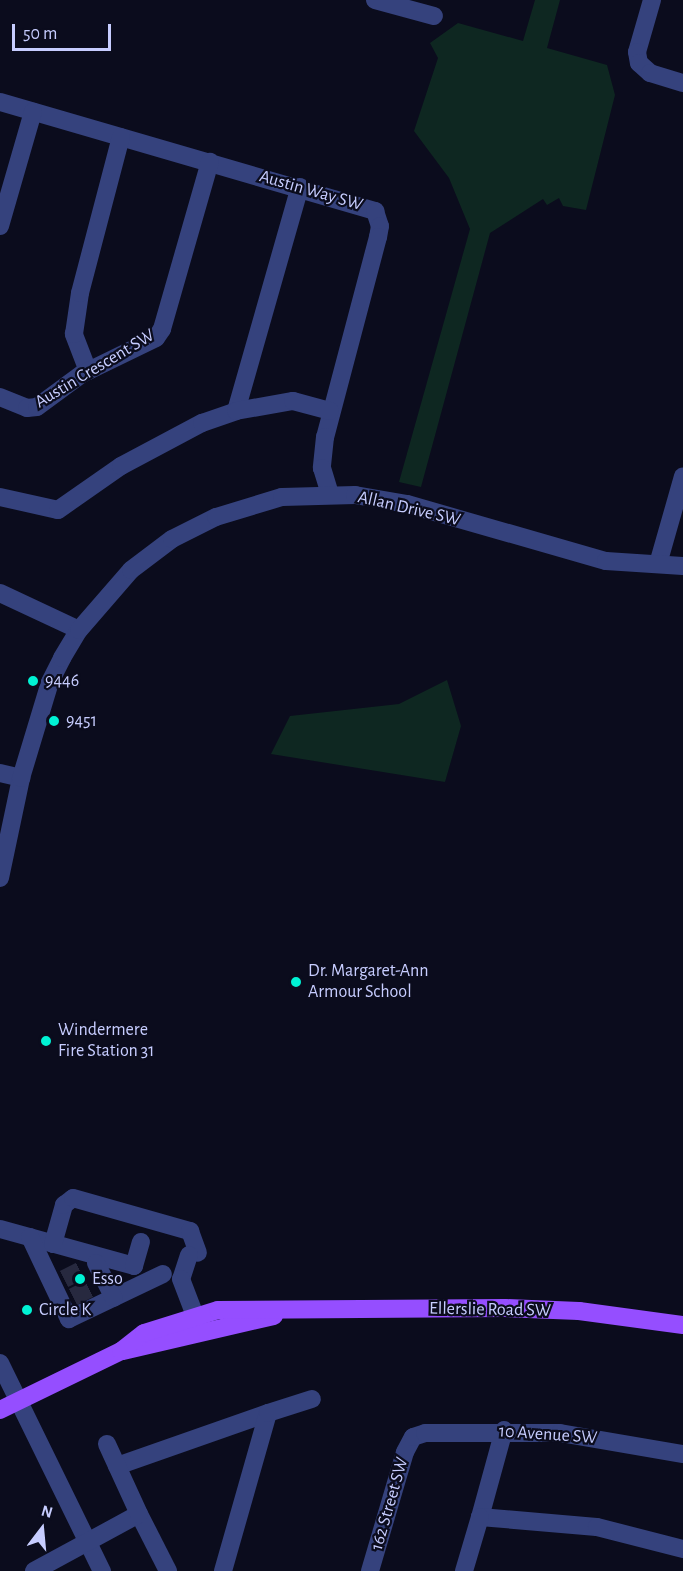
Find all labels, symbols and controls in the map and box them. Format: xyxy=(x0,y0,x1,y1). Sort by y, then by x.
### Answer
scale bar xyxy=(15,12,114,50)
text: 50 m xyxy=(23,25,57,43)
street label: Austin Way SW xyxy=(257,166,365,216)
street label: Austin Crescent SW xyxy=(31,325,159,413)
street label: Allan Drive SW xyxy=(356,487,462,531)
place label: 9446 xyxy=(45,670,79,692)
marker: 9446 xyxy=(26,674,40,688)
place label: 9451 xyxy=(66,710,97,732)
marker: 9451 xyxy=(47,714,61,728)
place label: Dr. Margaret-Ann Armour School xyxy=(308,961,428,1004)
marker: Dr. Margaret-Ann Armour School xyxy=(289,975,303,989)
place label: Windermere Fire Station 31 xyxy=(58,1020,154,1062)
marker: Windermere Fire Station 31 xyxy=(39,1034,53,1048)
place label: Esso xyxy=(92,1268,123,1290)
marker: Esso xyxy=(73,1272,87,1286)
street label: Ellerslie Road SW xyxy=(429,1298,551,1322)
place label: Circle K xyxy=(39,1299,91,1321)
marker: Circle K xyxy=(20,1303,34,1317)
street label: 10 Avenue SW xyxy=(498,1421,598,1449)
street label: 162 Street SW xyxy=(366,1455,414,1553)
north arrow xyxy=(12,1499,72,1559)
text: N xyxy=(39,1502,55,1521)

